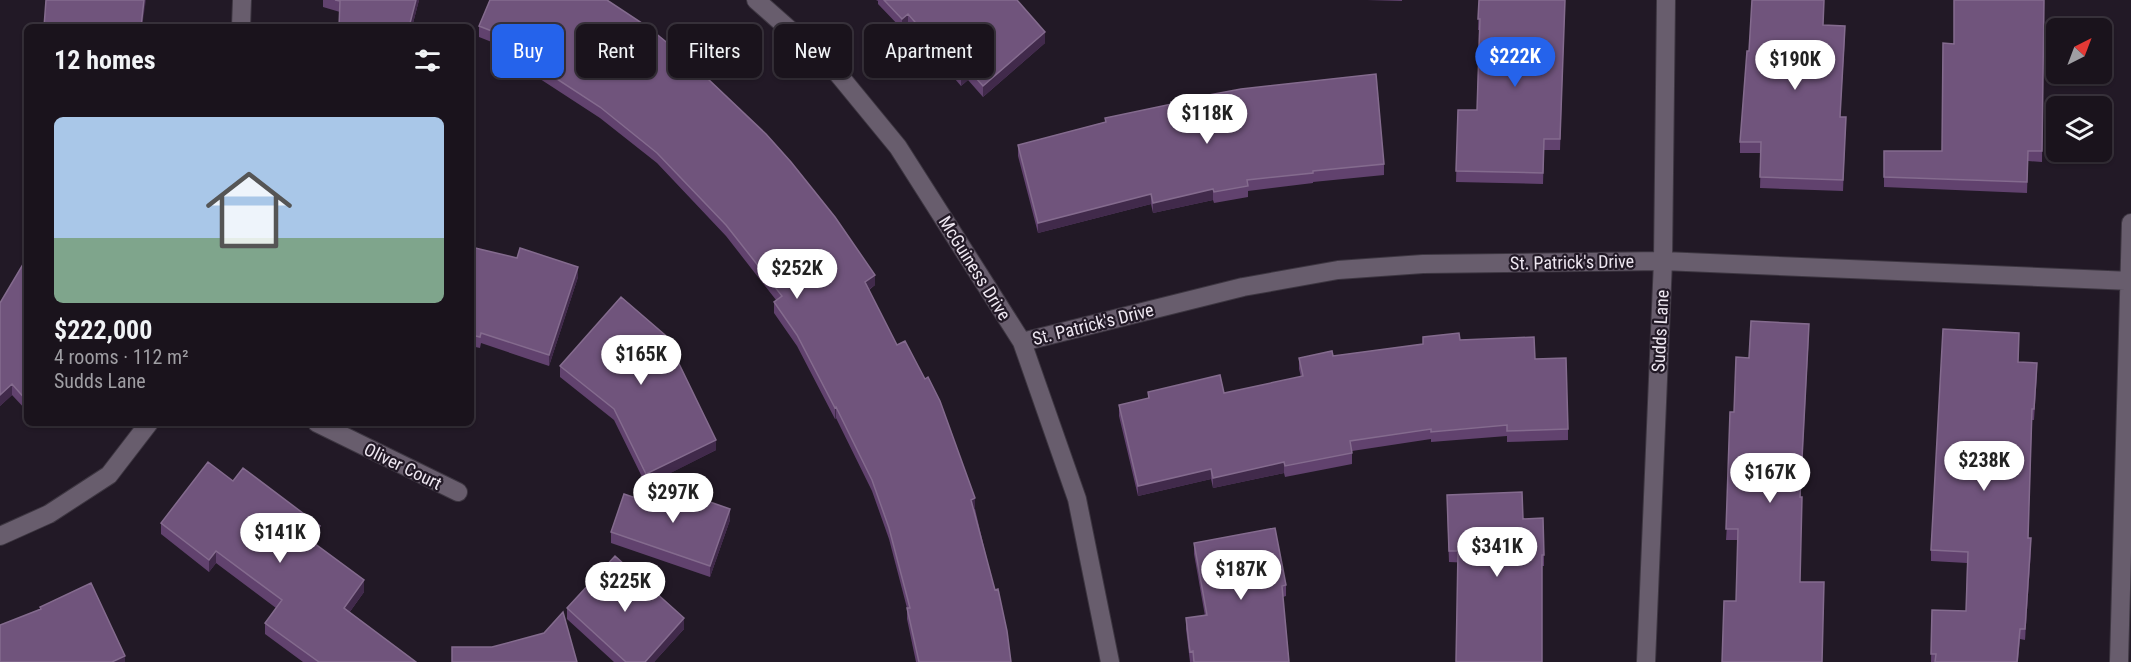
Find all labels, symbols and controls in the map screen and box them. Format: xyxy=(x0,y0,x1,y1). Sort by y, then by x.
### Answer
north arrow xyxy=(2046,18,2112,84)
map controls xyxy=(2046,18,2112,162)
chip: Buy xyxy=(492,24,564,78)
chip: Rent xyxy=(576,24,656,78)
chip: Filters xyxy=(668,24,762,78)
chip: New xyxy=(774,24,852,78)
chip: Apartment xyxy=(864,24,994,78)
pin: $222K xyxy=(1473,37,1557,88)
pin: $190K xyxy=(1753,40,1837,91)
icon: filters xyxy=(411,44,444,77)
text: $222K xyxy=(1489,44,1541,68)
text: 12 homes xyxy=(54,45,156,75)
text: $190K xyxy=(1769,47,1821,71)
pin: $118K xyxy=(1165,94,1249,145)
button: layers xyxy=(2046,96,2112,162)
text: $118K xyxy=(1181,101,1233,125)
icon: home xyxy=(195,156,303,264)
street label: McGuiness Drive xyxy=(935,212,1015,324)
pin: $252K xyxy=(755,249,839,300)
street label: St. Patrick's Drive xyxy=(1510,250,1634,274)
text: $252K xyxy=(771,256,823,280)
street label: Sudds Lane xyxy=(1647,289,1673,373)
street label: St. Patrick's Drive xyxy=(1030,299,1156,349)
text: $222,000 xyxy=(54,315,152,345)
pin: $165K xyxy=(599,335,683,386)
text: $165K xyxy=(615,342,667,366)
text: 4 rooms · 112 m² xyxy=(54,345,189,369)
text: Sudds Lane xyxy=(54,369,146,393)
street label: Oliver Court xyxy=(361,438,445,494)
pin: $238K xyxy=(1942,441,2026,492)
text: $238K xyxy=(1958,448,2010,472)
pin: $167K xyxy=(1728,453,1812,504)
text: $167K xyxy=(1744,460,1796,484)
pin: $297K xyxy=(631,473,715,524)
text: $297K xyxy=(647,480,699,504)
pin: $141K xyxy=(238,513,322,564)
text: $141K xyxy=(254,520,306,544)
pin: $341K xyxy=(1455,527,1539,578)
text: $341K xyxy=(1471,534,1523,558)
pin: $187K xyxy=(1199,550,1283,601)
text: $187K xyxy=(1215,557,1267,581)
pin: $225K xyxy=(583,562,667,613)
text: $225K xyxy=(599,569,651,593)

